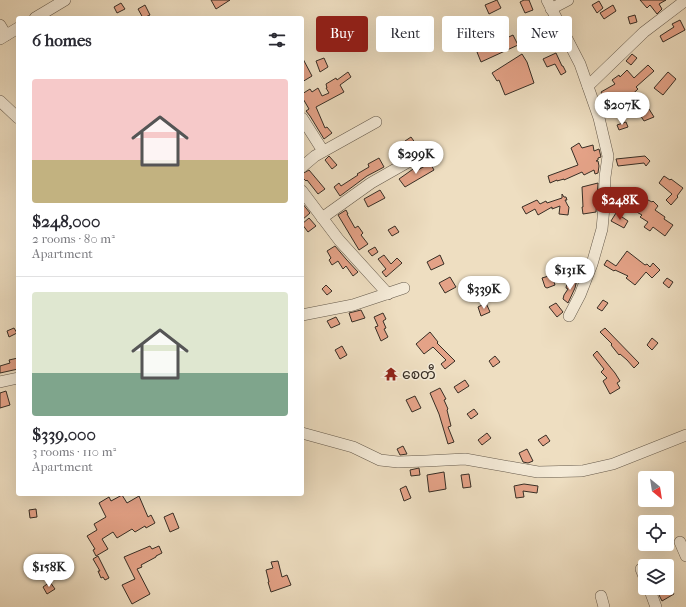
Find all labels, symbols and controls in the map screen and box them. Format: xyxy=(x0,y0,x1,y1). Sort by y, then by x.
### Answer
chip: Buy xyxy=(316,16,368,52)
chip: Rent xyxy=(376,16,434,52)
chip: Filters xyxy=(442,16,509,52)
chip: New xyxy=(517,16,572,52)
icon: filters xyxy=(266,29,288,51)
text: 6 homes xyxy=(32,30,92,50)
pin: $207K xyxy=(594,92,650,126)
text: $207K xyxy=(604,97,640,112)
icon: home xyxy=(124,105,196,177)
pin: $299K xyxy=(388,141,444,175)
text: $299K xyxy=(398,146,434,161)
pin: $248K xyxy=(592,187,648,221)
text: $248K xyxy=(601,192,639,207)
text: $248,000 xyxy=(32,211,100,231)
text: 2 rooms · 80 m² xyxy=(32,231,115,246)
text: Apartment xyxy=(32,246,93,261)
pin: $131K xyxy=(542,257,598,291)
text: $131K xyxy=(554,262,586,277)
pin: $339K xyxy=(456,276,512,310)
text: $339K xyxy=(467,281,501,296)
icon: home xyxy=(124,318,196,390)
place label: စေတီ xyxy=(402,364,436,383)
temple icon: စေတီ xyxy=(383,366,399,382)
text: $339,000 xyxy=(32,424,96,444)
text: 3 rooms · 110 m² xyxy=(32,444,116,459)
text: Apartment xyxy=(32,459,93,474)
north arrow xyxy=(638,471,674,507)
map controls xyxy=(638,471,674,595)
button: locate xyxy=(638,515,674,551)
pin: $158K xyxy=(21,554,77,588)
text: $158K xyxy=(32,559,66,574)
button: layers xyxy=(638,559,674,595)

